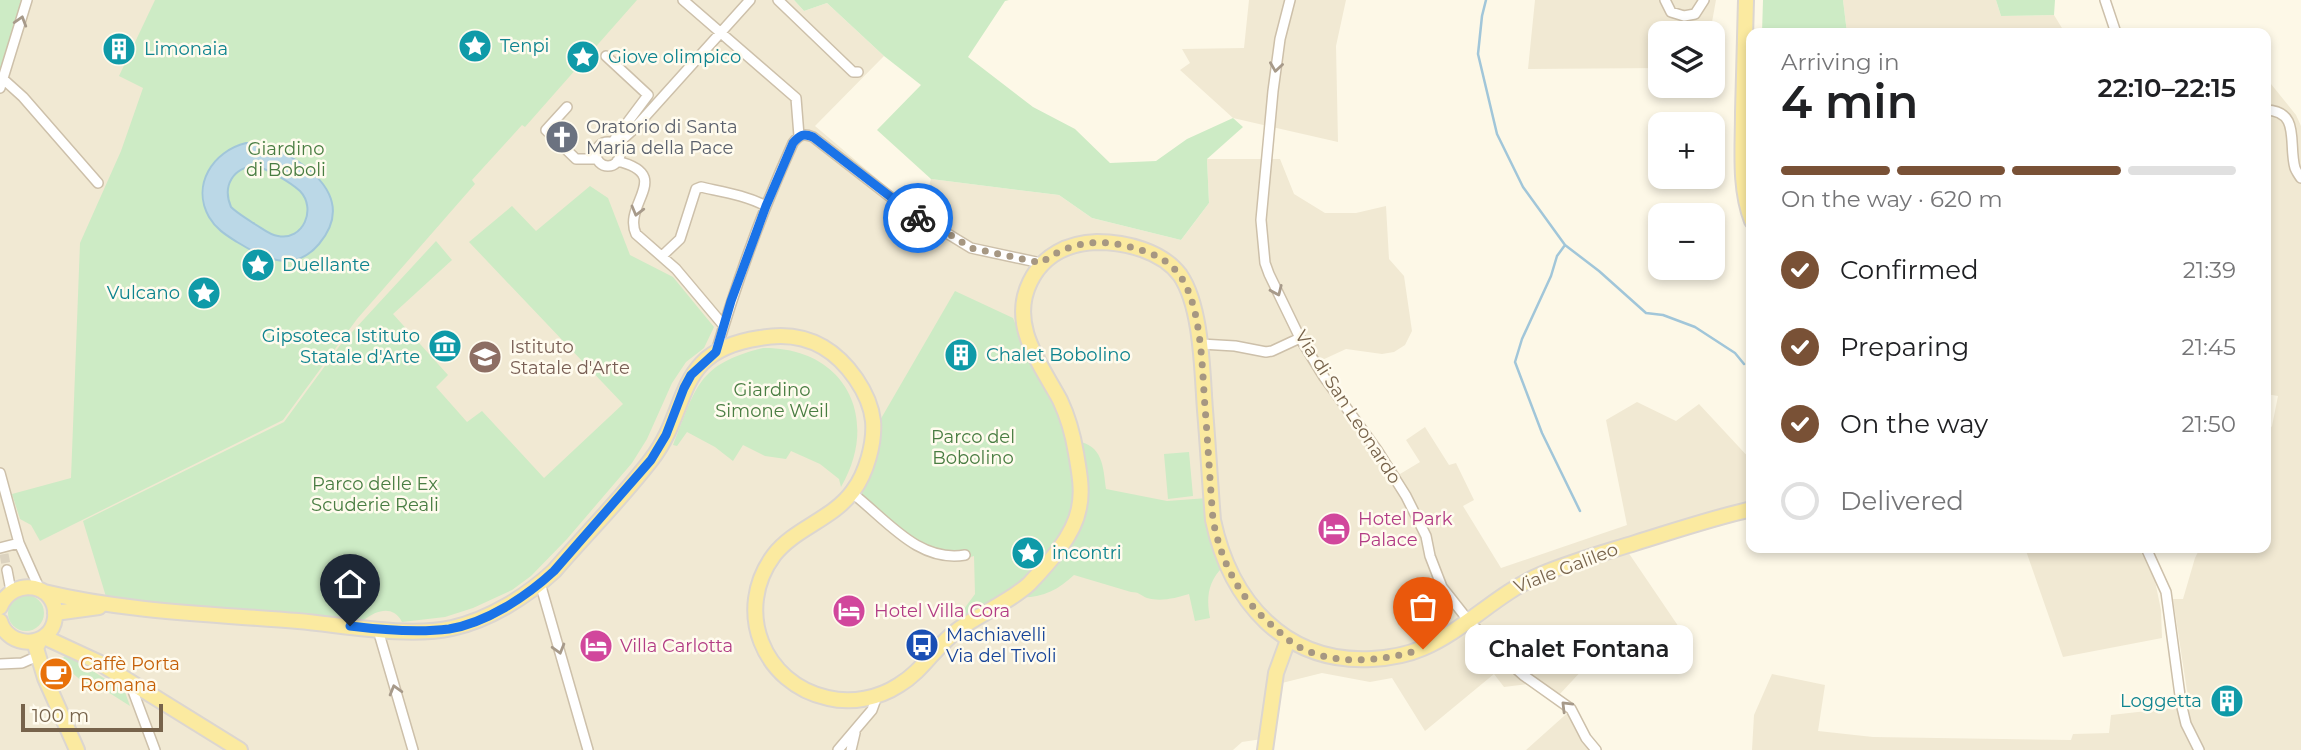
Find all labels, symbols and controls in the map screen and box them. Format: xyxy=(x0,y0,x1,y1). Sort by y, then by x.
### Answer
one-way arrow xyxy=(12,15,27,27)
map controls xyxy=(1648,21,1725,280)
button: layers xyxy=(1648,21,1725,98)
place icon: Tenpi xyxy=(456,27,494,65)
building icon: Limonaia xyxy=(100,30,138,68)
place label: Tenpi xyxy=(500,35,549,57)
place label: Limonaia xyxy=(144,38,228,60)
place icon: Giove olimpico xyxy=(564,38,602,76)
place label: Giove olimpico xyxy=(608,46,741,68)
text: Arriving in xyxy=(1781,48,1900,76)
one-way arrow xyxy=(1269,61,1284,73)
text: 22:10–22:15 xyxy=(2098,72,2236,104)
text: 4 min xyxy=(1781,73,1918,130)
button: + xyxy=(1648,112,1725,189)
place label: Oratorio di Santa Maria della Pace xyxy=(586,116,738,159)
church icon: Oratorio di Santa Maria della Pace xyxy=(543,118,581,156)
park label: Giardino di Boboli xyxy=(246,138,326,181)
courier xyxy=(883,183,953,253)
text: On the way · 620 m xyxy=(1781,185,2003,213)
icon: bike xyxy=(899,199,937,237)
button: − xyxy=(1648,203,1725,280)
one-way arrow xyxy=(631,205,646,217)
place icon: Duellante xyxy=(239,246,277,284)
icon: check xyxy=(1781,251,1819,289)
place label: Duellante xyxy=(282,254,370,276)
text: Confirmed xyxy=(1840,254,1979,286)
text: 21:39 xyxy=(2183,256,2236,284)
place icon: Vulcano xyxy=(185,274,223,312)
place label: Vulcano xyxy=(107,282,180,304)
one-way arrow xyxy=(1269,284,1283,296)
place label: Gipsoteca Istituto Statale d'Arte xyxy=(262,325,420,368)
street label: Via di San Leonardo xyxy=(1290,326,1406,488)
museum icon: Gipsoteca Istituto Statale d'Arte xyxy=(426,327,464,365)
icon: check xyxy=(1781,328,1819,366)
text: Preparing xyxy=(1840,331,1969,363)
text: 21:45 xyxy=(2182,333,2236,361)
place label: Istituto Statale d'Arte xyxy=(510,336,630,379)
building icon: Chalet Bobolino xyxy=(942,336,980,374)
school or university icon: Istituto Statale d'Arte xyxy=(466,338,504,376)
place label: Chalet Bobolino xyxy=(986,344,1131,366)
park label: Giardino Simone Weil xyxy=(715,379,829,422)
icon: check xyxy=(1781,405,1819,443)
text: On the way xyxy=(1840,408,1988,440)
text: 21:50 xyxy=(2182,410,2236,438)
park label: Parco del Bobolino xyxy=(931,426,1015,469)
park label: Parco delle Ex Scuderie Reali xyxy=(311,473,439,516)
text: Delivered xyxy=(1840,485,1964,517)
place label: Hotel Park Palace xyxy=(1358,508,1453,551)
hotel icon: Hotel Park Palace xyxy=(1315,510,1353,548)
place icon: incontri xyxy=(1009,534,1047,572)
street label: Viale Galileo xyxy=(1511,538,1621,598)
place label: incontri xyxy=(1052,542,1122,564)
pin xyxy=(320,554,380,626)
icon: home xyxy=(331,565,369,603)
pin xyxy=(1393,577,1453,649)
icon: bag xyxy=(1404,588,1442,626)
hotel icon: Hotel Villa Cora xyxy=(830,592,868,630)
place label: Hotel Villa Cora xyxy=(874,600,1010,622)
place label: Machiavelli Via del Tivoli xyxy=(946,624,1057,667)
callout: Chalet Fontana xyxy=(1465,624,1692,674)
bus stop icon: Machiavelli Via del Tivoli xyxy=(903,626,941,664)
hotel icon: Villa Carlotta xyxy=(577,627,615,665)
place label: Villa Carlotta xyxy=(620,635,733,657)
text: Chalet Fontana xyxy=(1488,635,1670,663)
one-way arrow xyxy=(551,643,566,655)
place label: Caffè Porta Romana xyxy=(80,653,180,696)
cafe icon: Caffè Porta Romana xyxy=(37,655,75,693)
building icon: Loggetta xyxy=(2208,682,2246,720)
one-way arrow xyxy=(388,684,403,696)
place label: Loggetta xyxy=(2120,690,2202,712)
scale bar xyxy=(21,701,163,733)
one-way arrow xyxy=(1561,702,1574,715)
text: 100 m xyxy=(32,704,89,727)

